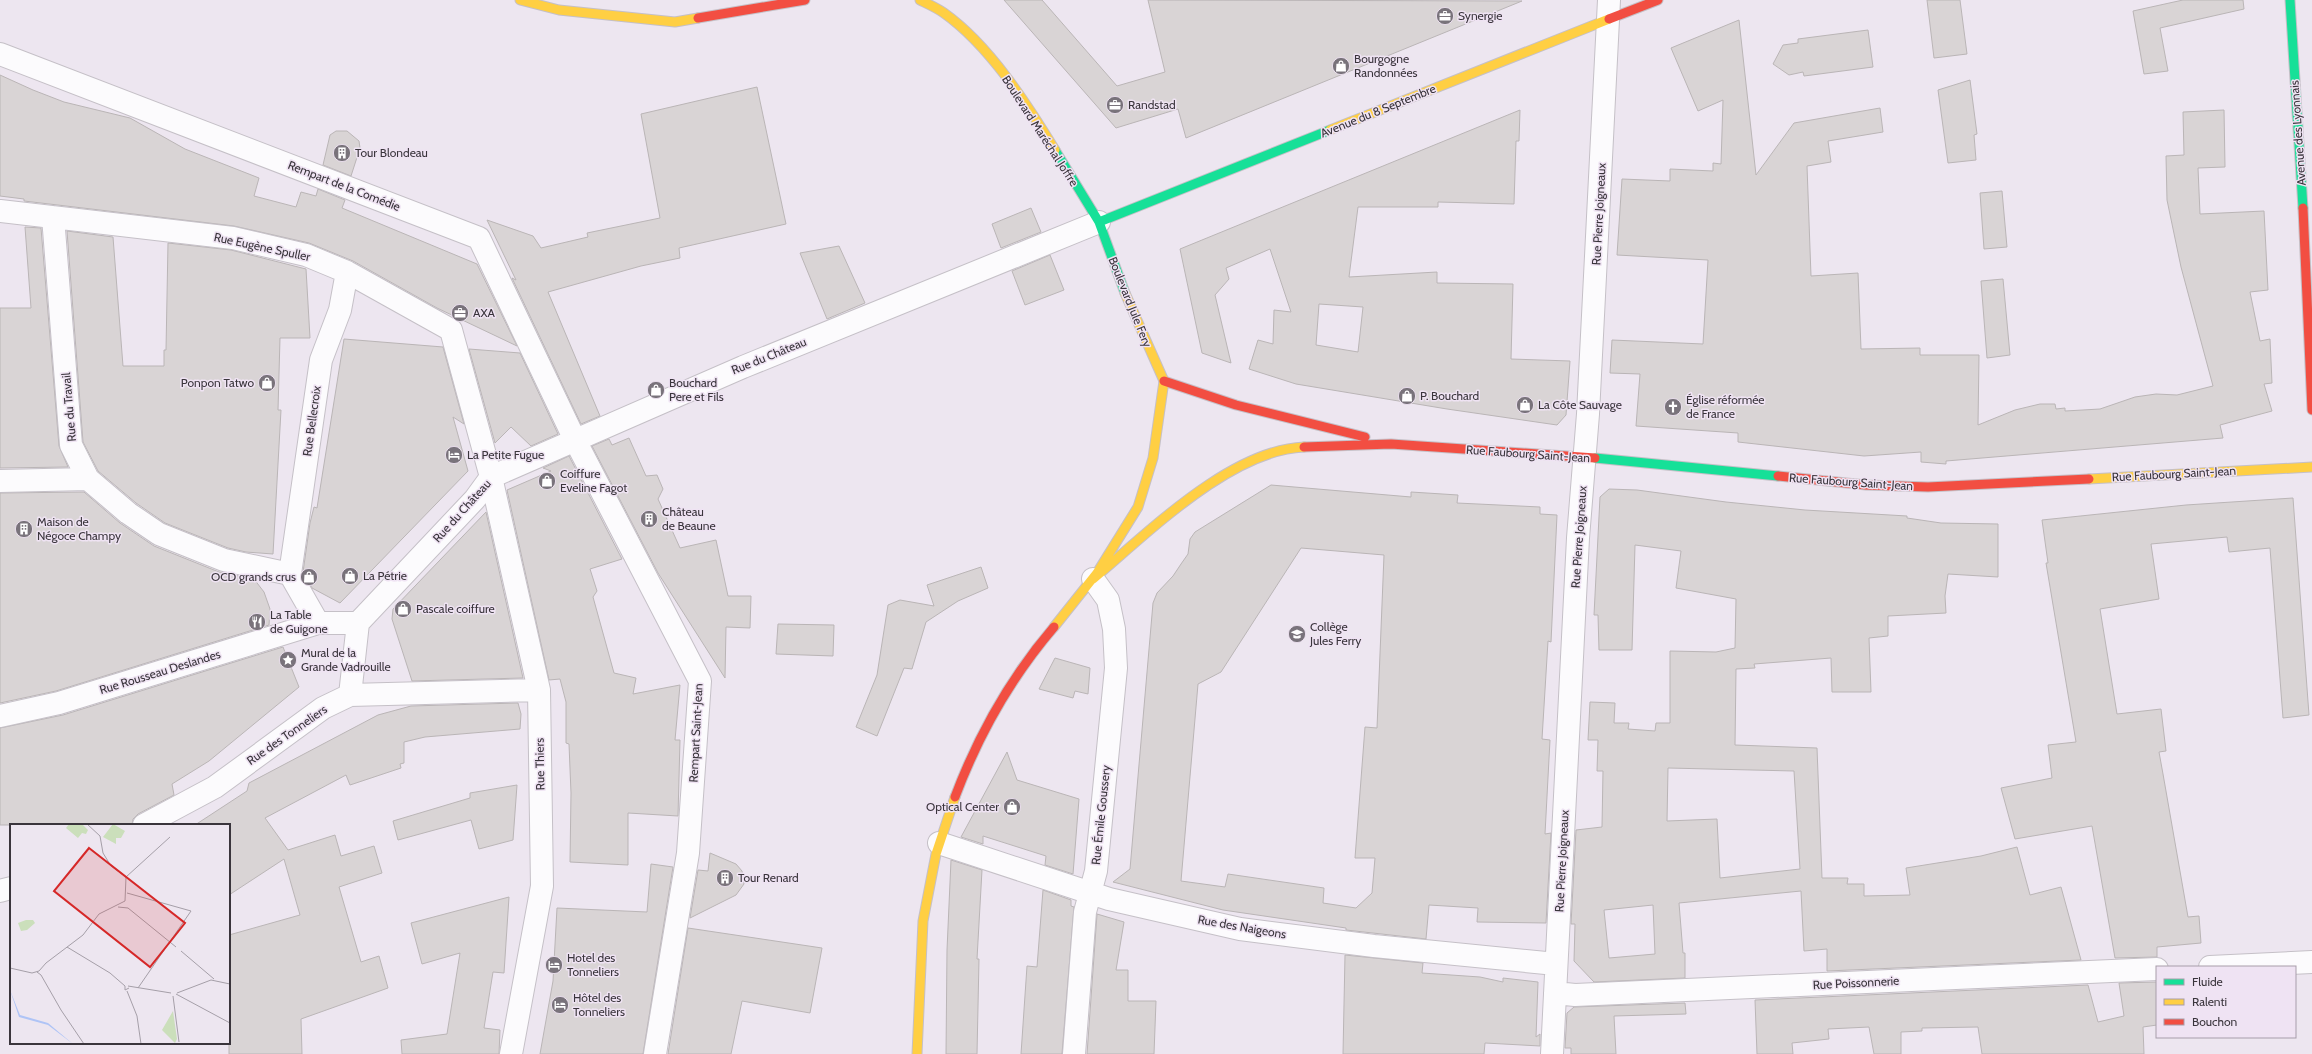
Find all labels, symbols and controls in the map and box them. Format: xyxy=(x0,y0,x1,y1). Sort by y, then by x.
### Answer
office icon: Synergie xyxy=(1435,6,1455,26)
place label: Synergie xyxy=(1458,8,1502,23)
place label: Bourgogne Randonnées xyxy=(1354,51,1418,80)
shop icon: Bourgogne Randonnées xyxy=(1331,56,1351,76)
street label: Boulevard Maréchal Joffre xyxy=(999,72,1082,189)
street label: Avenue des Lyonnais xyxy=(2286,80,2309,186)
street label: Avenue du 8 Septembre xyxy=(1318,81,1438,141)
office icon: Randstad xyxy=(1105,95,1125,115)
place label: Randstad xyxy=(1128,97,1176,112)
building icon: Tour Blondeau xyxy=(332,143,352,163)
place label: Tour Blondeau xyxy=(355,145,428,160)
street label: Rempart de la Comédie xyxy=(286,157,403,214)
street label: Rue Pierre Joigneaux xyxy=(1588,162,1609,266)
street label: Rue Eugène Spuller xyxy=(213,229,312,264)
street label: Boulevard Jule Fery xyxy=(1106,254,1155,349)
office icon: AXA xyxy=(450,303,470,323)
place label: AXA xyxy=(473,305,496,320)
street label: Rue du Château xyxy=(729,334,809,377)
street label: Rue du Travail xyxy=(58,372,79,442)
shop icon: Ponpon Tatwo xyxy=(257,373,277,393)
place label: Ponpon Tatwo xyxy=(181,375,254,390)
place label: Bouchard Pere et Fils xyxy=(669,375,724,404)
shop icon: Bouchard Pere et Fils xyxy=(646,380,666,400)
street label: Rue Bellecroix xyxy=(299,384,324,457)
shop icon: P. Bouchard xyxy=(1397,386,1417,406)
place label: P. Bouchard xyxy=(1420,388,1479,403)
place label: Église réformée de France xyxy=(1686,392,1764,421)
shop icon: La Côte Sauvage xyxy=(1515,395,1535,415)
place label: La Côte Sauvage xyxy=(1538,397,1622,412)
church icon: Église réformée de France xyxy=(1663,397,1683,417)
street label: Rue Faubourg Saint-Jean xyxy=(1465,442,1591,465)
hotel icon: La Petite Fugue xyxy=(444,445,464,465)
place label: La Petite Fugue xyxy=(467,447,544,462)
street label: Rue Faubourg Saint-Jean xyxy=(2111,463,2237,484)
place label: Coiffure Eveline Fagot xyxy=(560,466,627,495)
street label: Rue Faubourg Saint-Jean xyxy=(1788,470,1914,493)
shop icon: Coiffure Eveline Fagot xyxy=(537,471,557,491)
street label: Rue du Château xyxy=(429,476,494,545)
street label: Rue Pierre Joigneaux xyxy=(1567,485,1590,589)
place label: Château de Beaune xyxy=(662,504,716,533)
building icon: Château de Beaune xyxy=(639,509,659,529)
place label: Maison de Négoce Champy xyxy=(37,514,121,543)
building icon: Maison de Négoce Champy xyxy=(14,519,34,539)
shop icon: La Pétrie xyxy=(340,566,360,586)
shop icon: OCD grands crus xyxy=(299,567,319,587)
place label: La Pétrie xyxy=(363,568,407,583)
place label: OCD grands crus xyxy=(211,569,296,584)
shop icon: Pascale coiffure xyxy=(393,599,413,619)
place label: Pascale coiffure xyxy=(416,601,495,616)
place label: La Table de Guigone xyxy=(270,607,328,636)
restaurant icon: La Table de Guigone xyxy=(247,612,267,632)
place label: Collège Jules Ferry xyxy=(1309,619,1361,648)
school or university icon: Collège Jules Ferry xyxy=(1287,624,1307,644)
place label: Mural de la Grande Vadrouille xyxy=(301,645,391,674)
street label: Rue Rousseau Deslandes xyxy=(98,646,222,697)
place icon: Mural de la Grande Vadrouille xyxy=(278,650,298,670)
street label: Rempart Saint-Jean xyxy=(685,683,706,783)
street label: Rue des Tonneliers xyxy=(244,701,330,768)
street label: Rue Thiers xyxy=(532,738,547,790)
street label: Rue Émile Goussery xyxy=(1088,764,1113,866)
shop icon: Optical Center xyxy=(1002,797,1022,817)
place label: Optical Center xyxy=(926,799,999,814)
street label: Rue Pierre Joigneaux xyxy=(1551,809,1572,913)
inset map xyxy=(10,824,230,1044)
building icon: Tour Renard xyxy=(715,868,735,888)
place label: Tour Renard xyxy=(738,870,799,885)
street label: Rue des Naigeons xyxy=(1197,911,1288,942)
place label: Hotel des Tonneliers xyxy=(567,950,619,979)
hotel icon: Hotel des Tonneliers xyxy=(544,955,564,975)
legend xyxy=(2156,966,2296,1038)
street label: Rue Poissonnerie xyxy=(1812,973,1900,992)
text: Fluide xyxy=(2192,974,2223,989)
place label: Hôtel des Tonneliers xyxy=(573,990,625,1019)
text: Ralenti xyxy=(2192,994,2227,1009)
hotel icon: Hôtel des Tonneliers xyxy=(550,995,570,1015)
text: Bouchon xyxy=(2192,1014,2238,1029)

